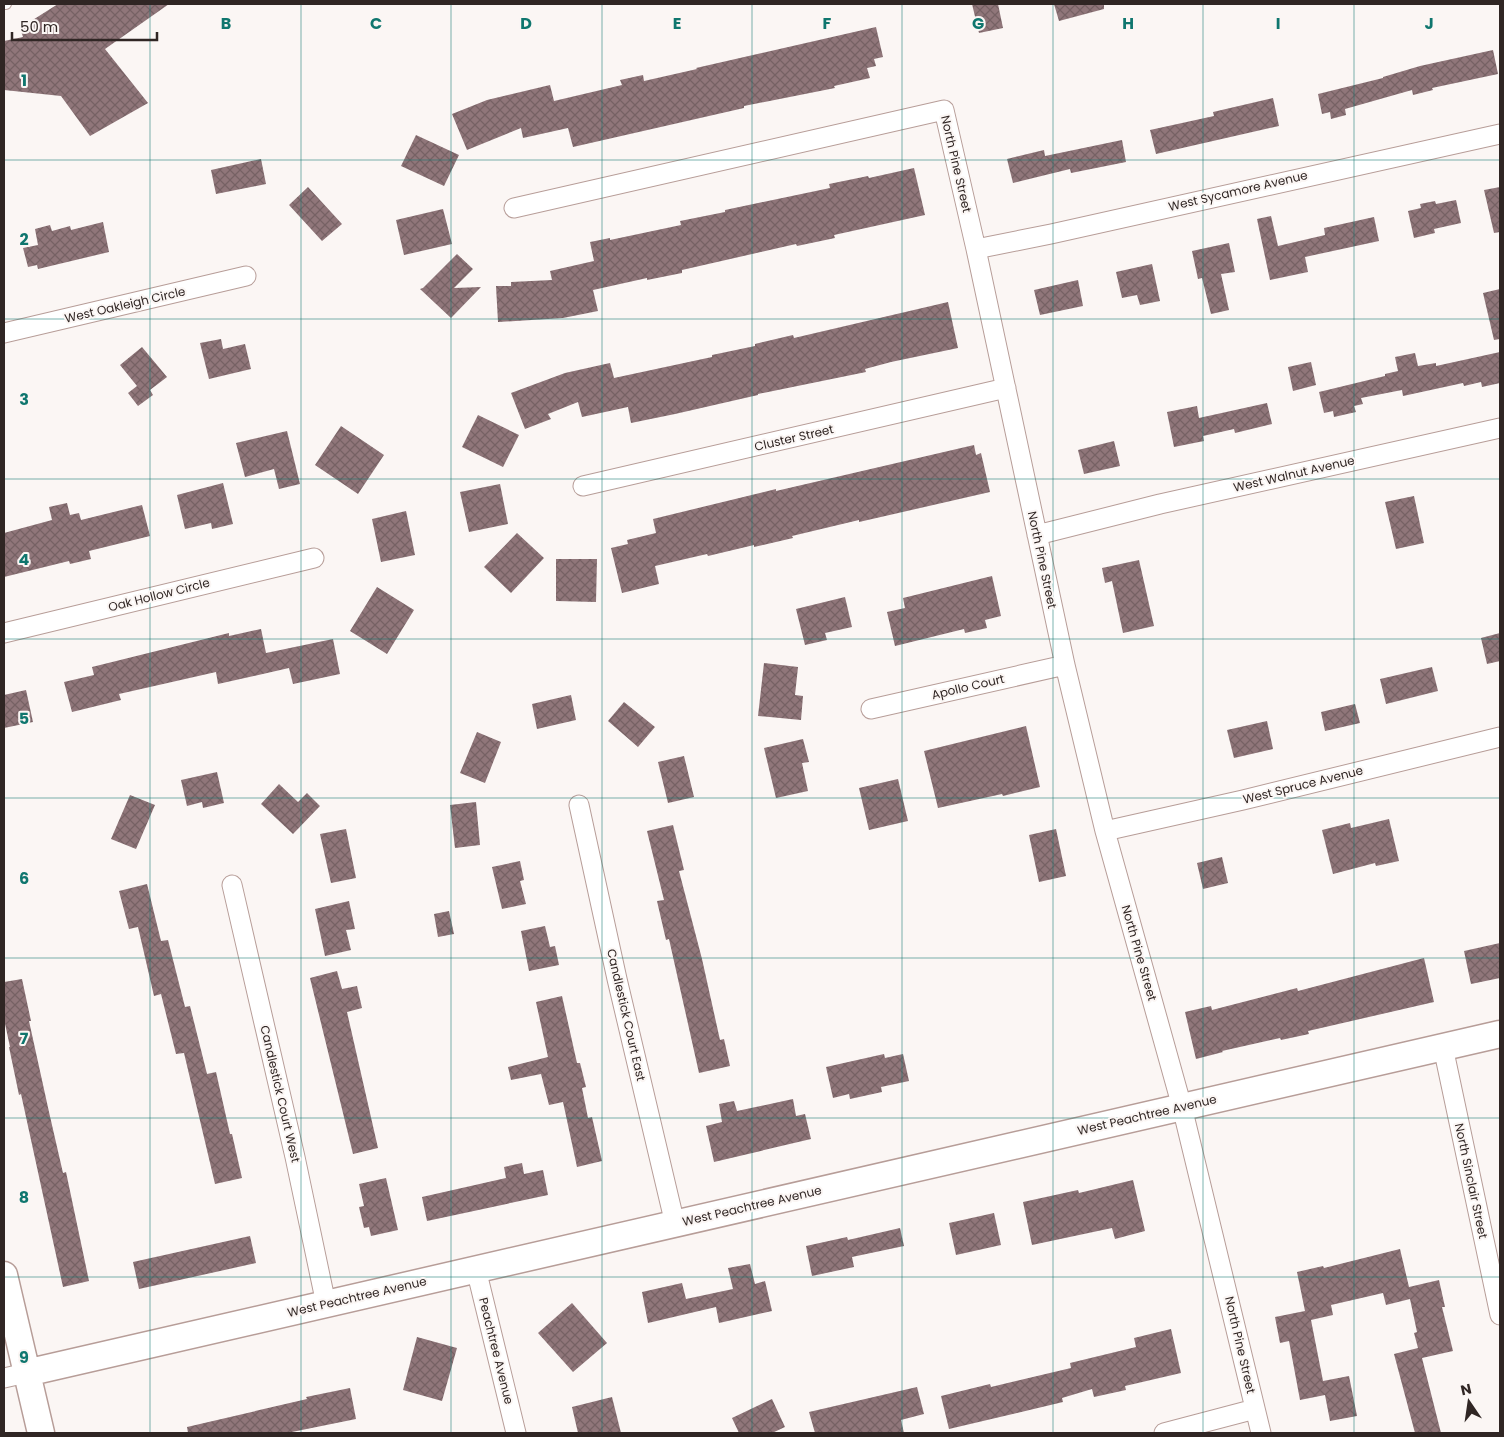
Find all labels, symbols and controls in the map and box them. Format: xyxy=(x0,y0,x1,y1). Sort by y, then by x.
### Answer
scale bar xyxy=(12,10,158,42)
text: B xyxy=(221,12,231,35)
text: C xyxy=(370,12,382,35)
text: D xyxy=(520,12,532,35)
text: E xyxy=(673,12,681,35)
text: F xyxy=(823,12,832,35)
text: G xyxy=(972,12,984,35)
text: H xyxy=(1122,12,1134,35)
text: I xyxy=(1276,12,1280,35)
text: J xyxy=(1424,12,1434,35)
text: 50 m xyxy=(20,16,58,37)
text: 1 xyxy=(21,69,27,92)
street label: North Pine Street xyxy=(937,114,976,214)
street label: West Sycamore Avenue xyxy=(1167,166,1309,215)
text: 2 xyxy=(19,228,29,251)
street label: West Oakleigh Circle xyxy=(63,282,187,327)
text: 3 xyxy=(19,388,29,411)
street label: Cluster Street xyxy=(753,420,835,455)
street label: West Walnut Avenue xyxy=(1232,451,1356,496)
street label: North Pine Street xyxy=(1024,510,1061,610)
text: 4 xyxy=(19,548,30,571)
street label: Oak Hollow Circle xyxy=(106,574,211,615)
street label: Apollo Court xyxy=(930,670,1006,703)
text: 5 xyxy=(19,707,29,730)
street label: West Spruce Avenue xyxy=(1241,761,1365,808)
text: 6 xyxy=(19,867,29,890)
street label: North Pine Street xyxy=(1118,903,1161,1003)
street label: Candlestick Court East xyxy=(603,947,650,1083)
street label: Candlestick Court West xyxy=(256,1024,305,1164)
text: 7 xyxy=(20,1027,29,1050)
street label: West Peachtree Avenue xyxy=(1076,1090,1218,1139)
street label: North Sinclair Street xyxy=(1451,1122,1492,1240)
street label: West Peachtree Avenue xyxy=(681,1181,823,1230)
text: 8 xyxy=(19,1186,29,1209)
street label: West Peachtree Avenue xyxy=(286,1272,428,1321)
street label: North Pine Street xyxy=(1221,1295,1260,1395)
street label: Peachtree Avenue xyxy=(475,1296,518,1406)
text: 9 xyxy=(19,1346,29,1369)
north arrow xyxy=(1444,1377,1494,1427)
text: N xyxy=(1459,1378,1473,1400)

